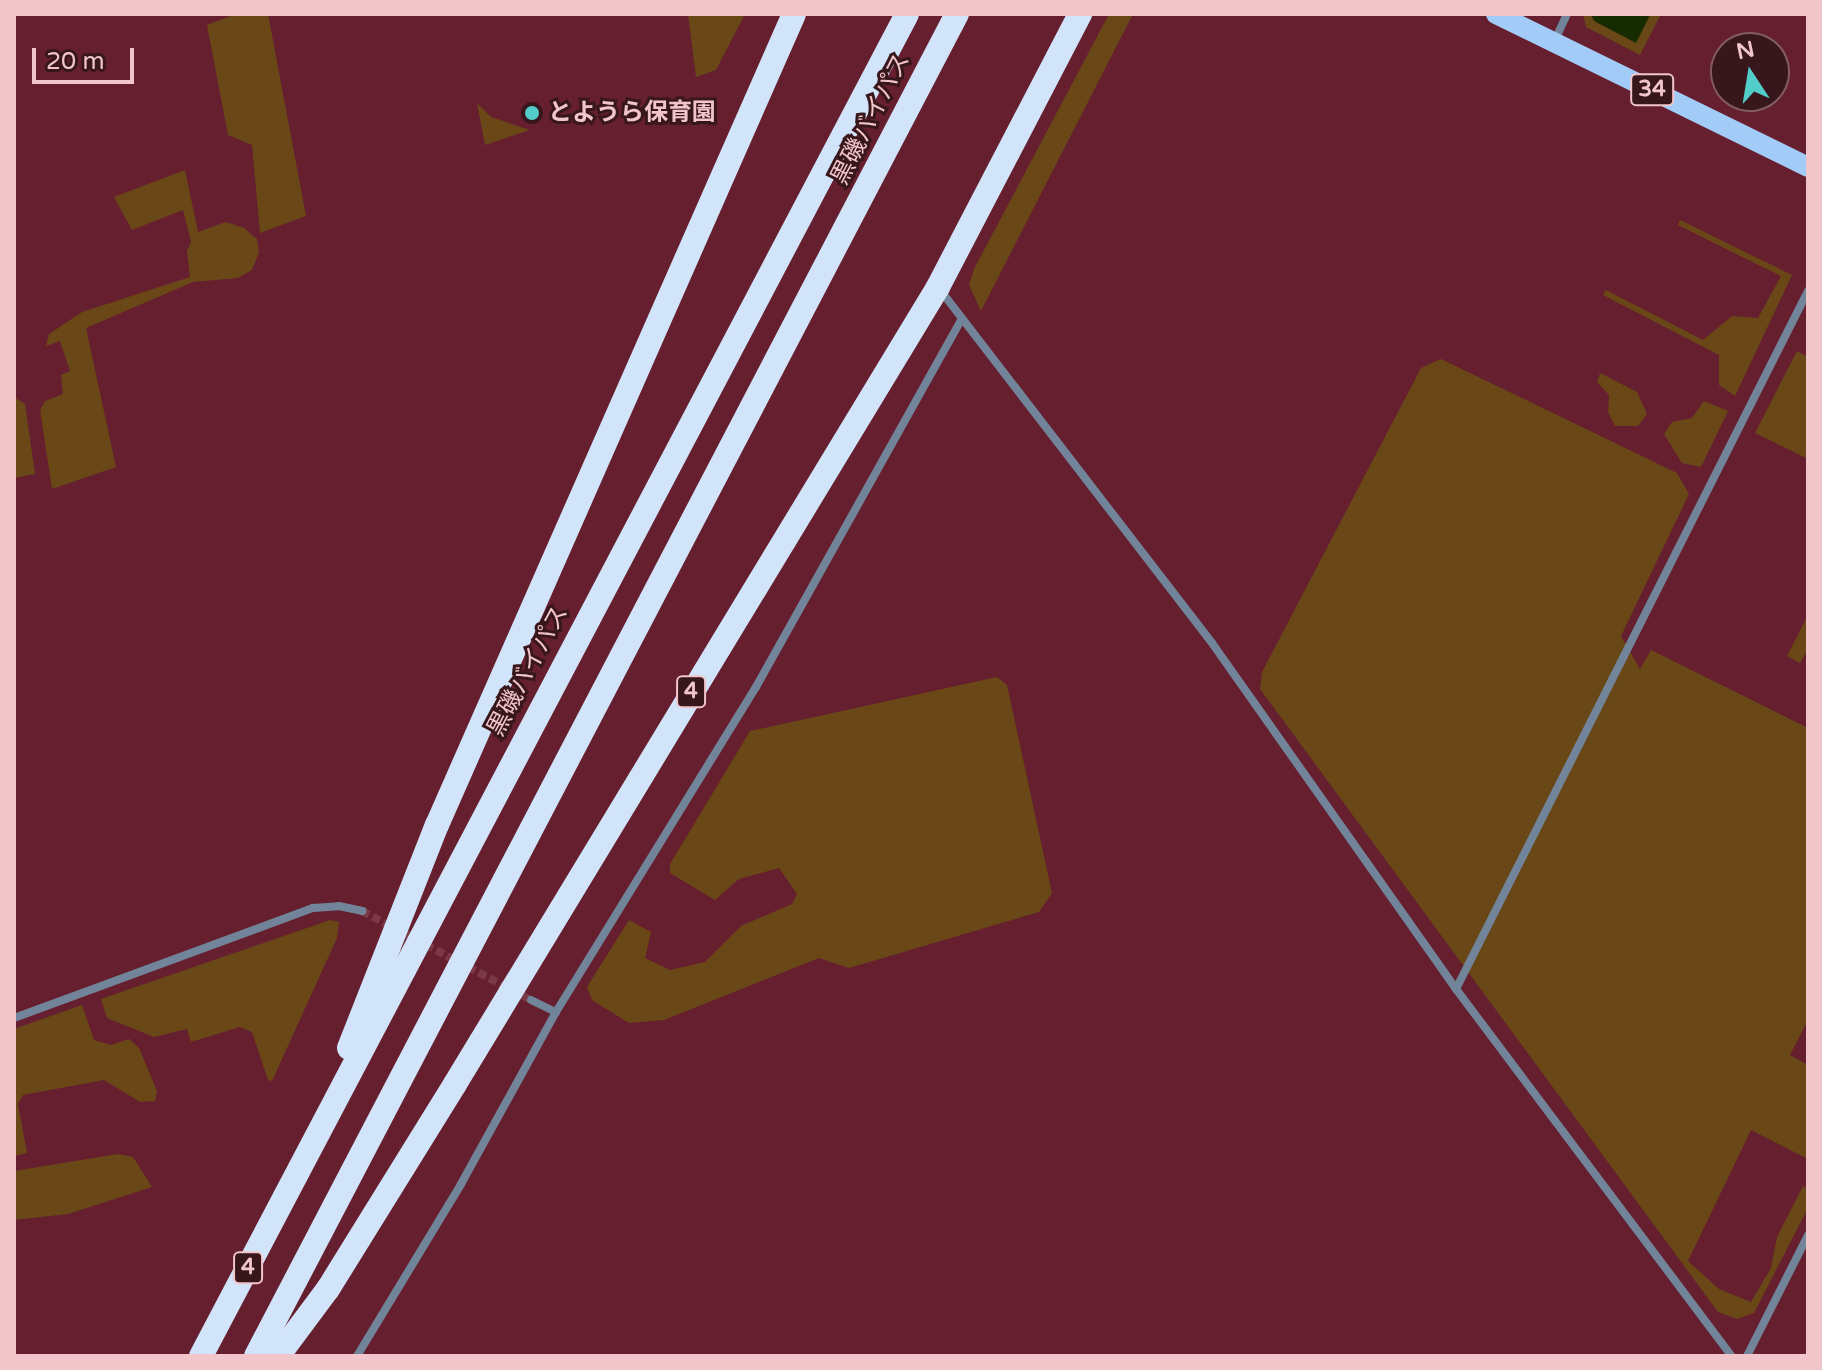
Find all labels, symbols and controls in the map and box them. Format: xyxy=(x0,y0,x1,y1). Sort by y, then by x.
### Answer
scale bar xyxy=(36,32,138,82)
north arrow xyxy=(1710,32,1790,112)
text: N xyxy=(1734,36,1757,65)
text: 20 m xyxy=(46,47,104,76)
street label: 黒磯バイパス xyxy=(825,48,917,190)
road number: 34 xyxy=(1630,72,1674,108)
place label: とようら保育園 xyxy=(548,99,716,127)
marker: とようら保育園 xyxy=(523,104,541,122)
street label: 黒磯バイパス xyxy=(481,601,575,741)
road number: 4 xyxy=(675,674,707,710)
road number: 4 xyxy=(232,1250,264,1286)

